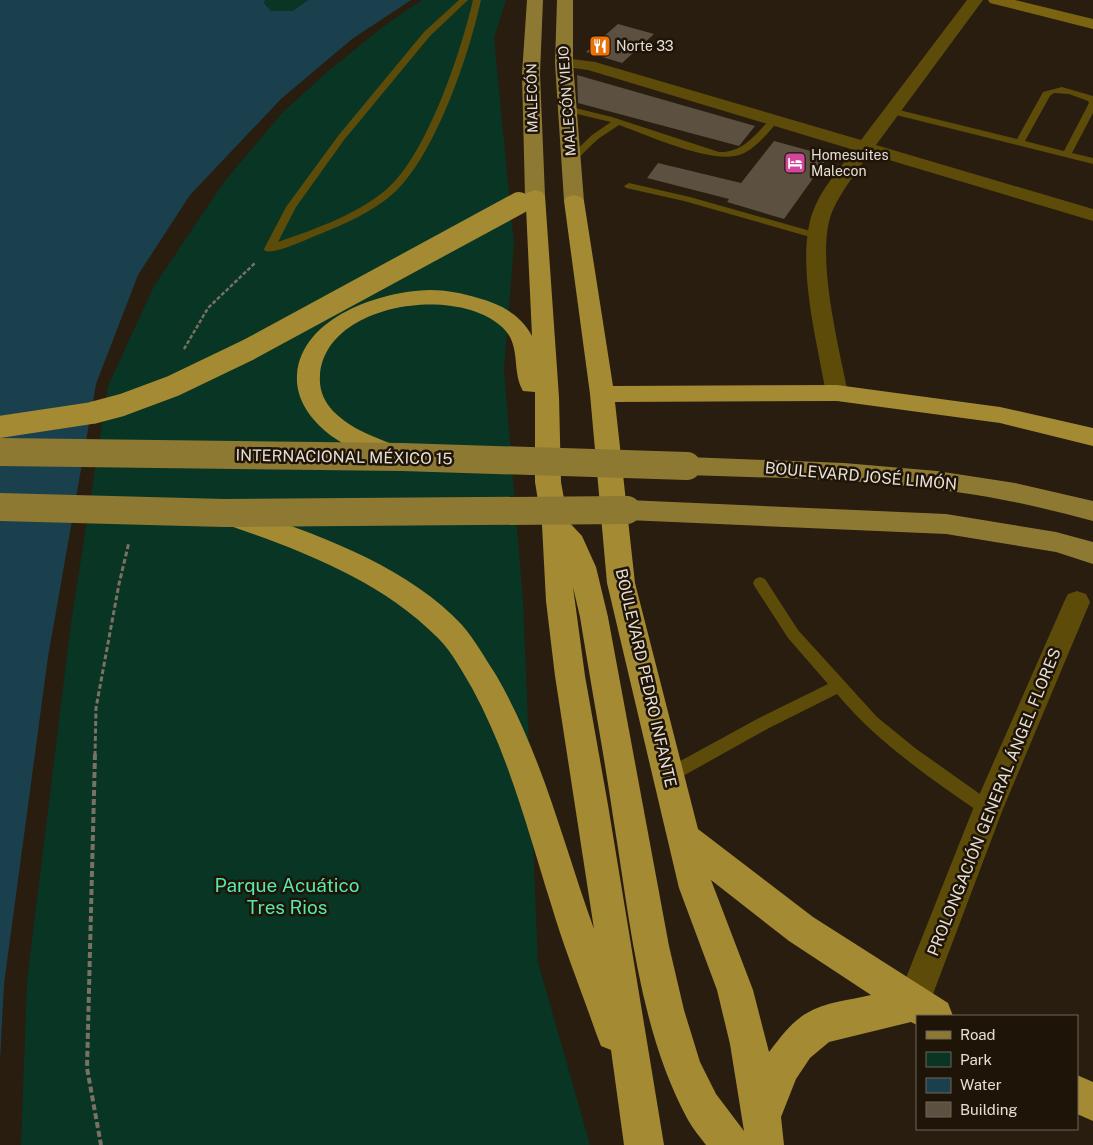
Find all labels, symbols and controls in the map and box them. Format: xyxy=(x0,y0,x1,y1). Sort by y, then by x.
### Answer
restaurant icon: Norte 33 xyxy=(588,34,612,58)
place label: Norte 33 xyxy=(616,38,674,54)
street label: MALECÓN VIEJO xyxy=(553,45,579,157)
street label: MALECÓN xyxy=(521,63,541,133)
place label: Homesuites Malecon xyxy=(811,147,889,179)
hotel icon: Homesuites Malecon xyxy=(783,151,807,175)
street label: INTERNACIONAL MÉXICO 15 xyxy=(235,445,453,468)
street label: BOULEVARD JOSÉ LIMÓN xyxy=(764,457,958,494)
street label: BOULEVARD PEDRO INFANTE xyxy=(612,567,680,789)
street label: PROLONGACIÓN GENERAL ÁNGEL FLORES xyxy=(922,645,1065,959)
park label: Parque Acuático Tres Rios xyxy=(214,874,360,918)
legend xyxy=(916,1015,1078,1130)
text: Road xyxy=(960,1026,996,1043)
text: Park xyxy=(960,1051,992,1068)
text: Water xyxy=(960,1076,1002,1093)
text: Building xyxy=(960,1101,1018,1118)

